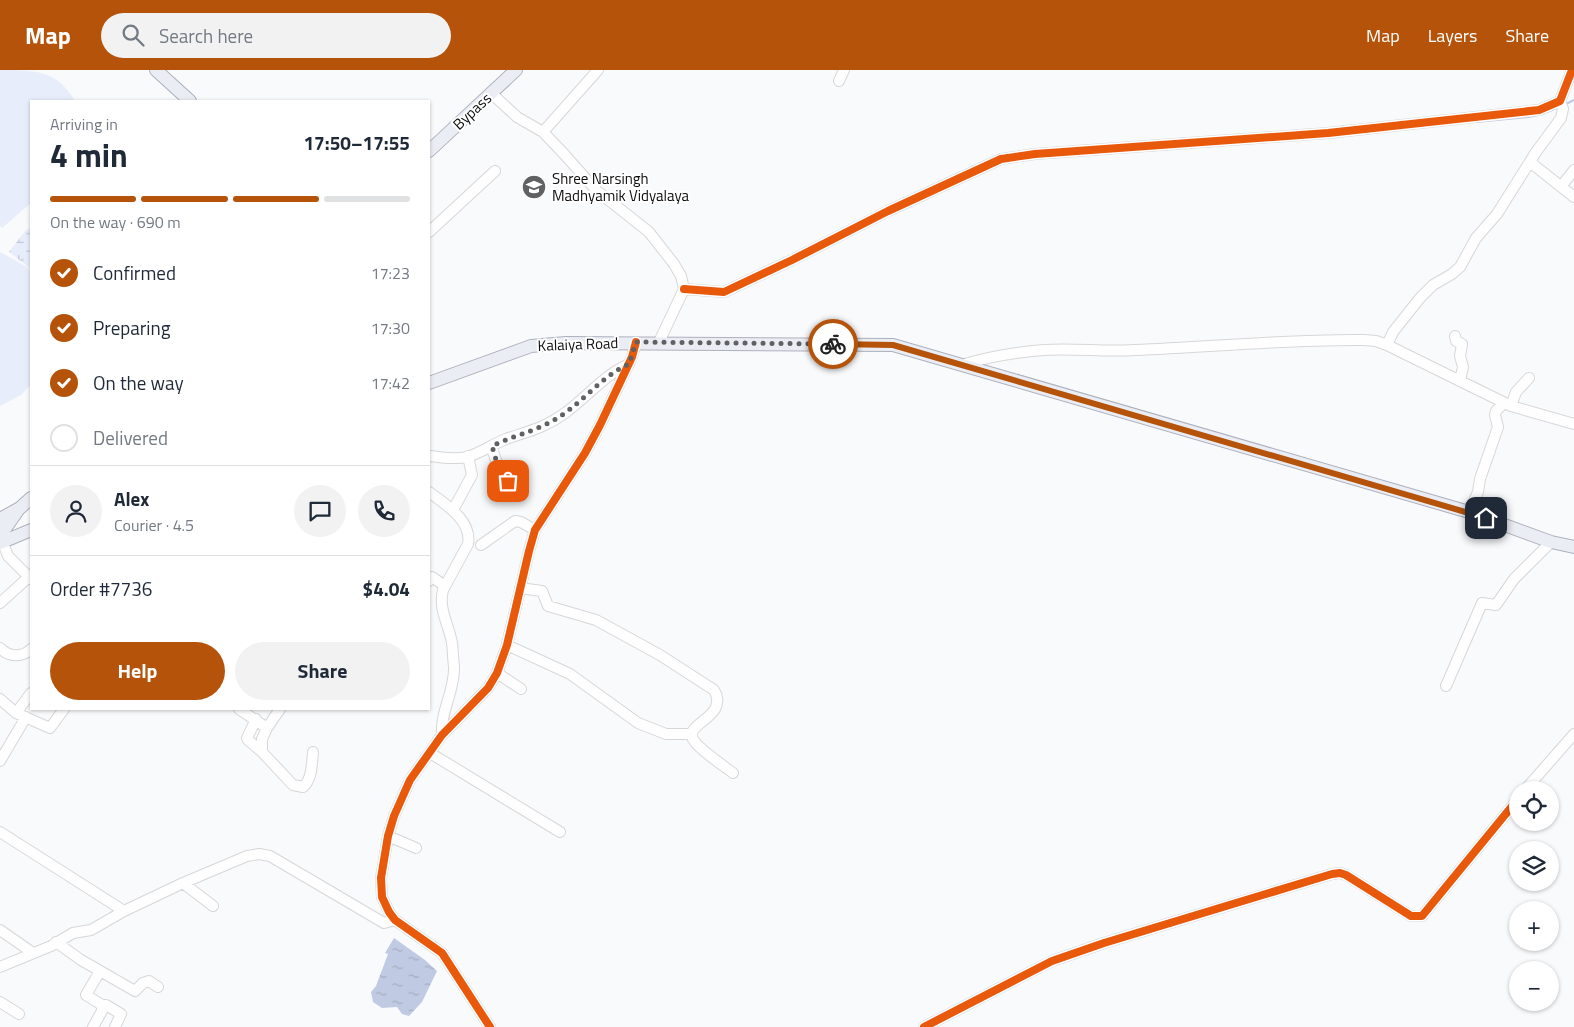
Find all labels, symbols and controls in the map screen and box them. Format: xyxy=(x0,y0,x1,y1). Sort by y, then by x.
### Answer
search box xyxy=(101,13,451,58)
text: Map xyxy=(25,17,71,53)
icon: search xyxy=(119,21,147,49)
text: Search here xyxy=(159,21,253,50)
text: Map xyxy=(1366,22,1400,49)
text: Layers xyxy=(1428,22,1477,49)
text: Share xyxy=(1505,22,1549,49)
street label: Bypass xyxy=(447,87,497,135)
text: Arriving in xyxy=(50,112,118,136)
text: 17:50–17:55 xyxy=(303,128,410,157)
text: 4 min xyxy=(50,131,128,179)
place label: Shree Narsingh Madhyamik Vidyalaya xyxy=(552,167,690,207)
school or university icon: Shree Narsingh Madhyamik Vidyalaya xyxy=(521,174,547,200)
text: On the way · 690 m xyxy=(50,210,181,234)
text: Confirmed xyxy=(93,258,176,287)
icon: check xyxy=(50,259,78,287)
text: 17:23 xyxy=(371,261,410,285)
text: Preparing xyxy=(93,313,170,342)
icon: check xyxy=(50,314,78,342)
text: 17:30 xyxy=(371,316,410,340)
courier xyxy=(808,319,858,369)
icon: bike xyxy=(819,330,847,358)
street label: Kalaiya Road xyxy=(537,331,619,357)
text: On the way xyxy=(93,368,184,397)
icon: check xyxy=(50,369,78,397)
text: 17:42 xyxy=(371,371,410,395)
text: Delivered xyxy=(93,423,168,452)
pin xyxy=(487,460,529,502)
icon: bag xyxy=(494,467,522,495)
text: Alex xyxy=(114,484,149,513)
button: person xyxy=(50,485,102,537)
button: chat xyxy=(294,485,346,537)
button: phone xyxy=(358,485,410,537)
pin xyxy=(1465,497,1507,539)
icon: home xyxy=(1472,504,1500,532)
text: Courier · 4.5 xyxy=(114,513,194,537)
text: Order #7736 xyxy=(50,574,152,603)
text: $4.04 xyxy=(363,574,410,603)
button: Help xyxy=(50,642,225,700)
button: Share xyxy=(235,642,410,700)
map controls xyxy=(1509,781,1559,1011)
button: locate xyxy=(1509,781,1559,831)
button: layers xyxy=(1509,841,1559,891)
button: + xyxy=(1509,901,1559,951)
button: − xyxy=(1509,961,1559,1011)

